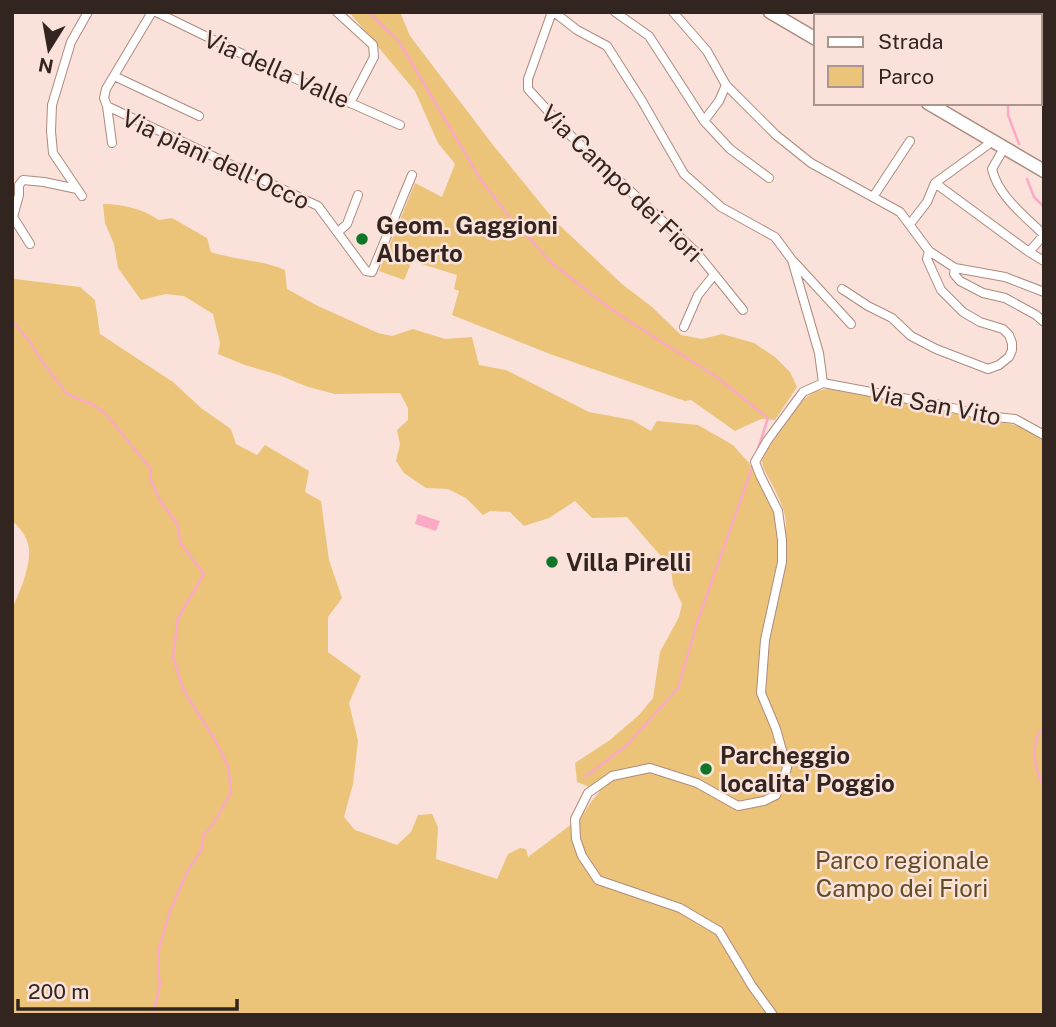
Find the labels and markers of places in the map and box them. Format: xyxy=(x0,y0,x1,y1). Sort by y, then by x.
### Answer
place label: Geom. Gaggioni Alberto xyxy=(376,211,558,267)
marker: Geom. Gaggioni Alberto xyxy=(354,231,370,247)
place label: Villa Pirelli xyxy=(566,548,691,576)
marker: Villa Pirelli xyxy=(544,554,560,570)
place label: Parcheggio localita' Poggio xyxy=(720,741,895,797)
marker: Parcheggio localita' Poggio xyxy=(698,761,714,777)

